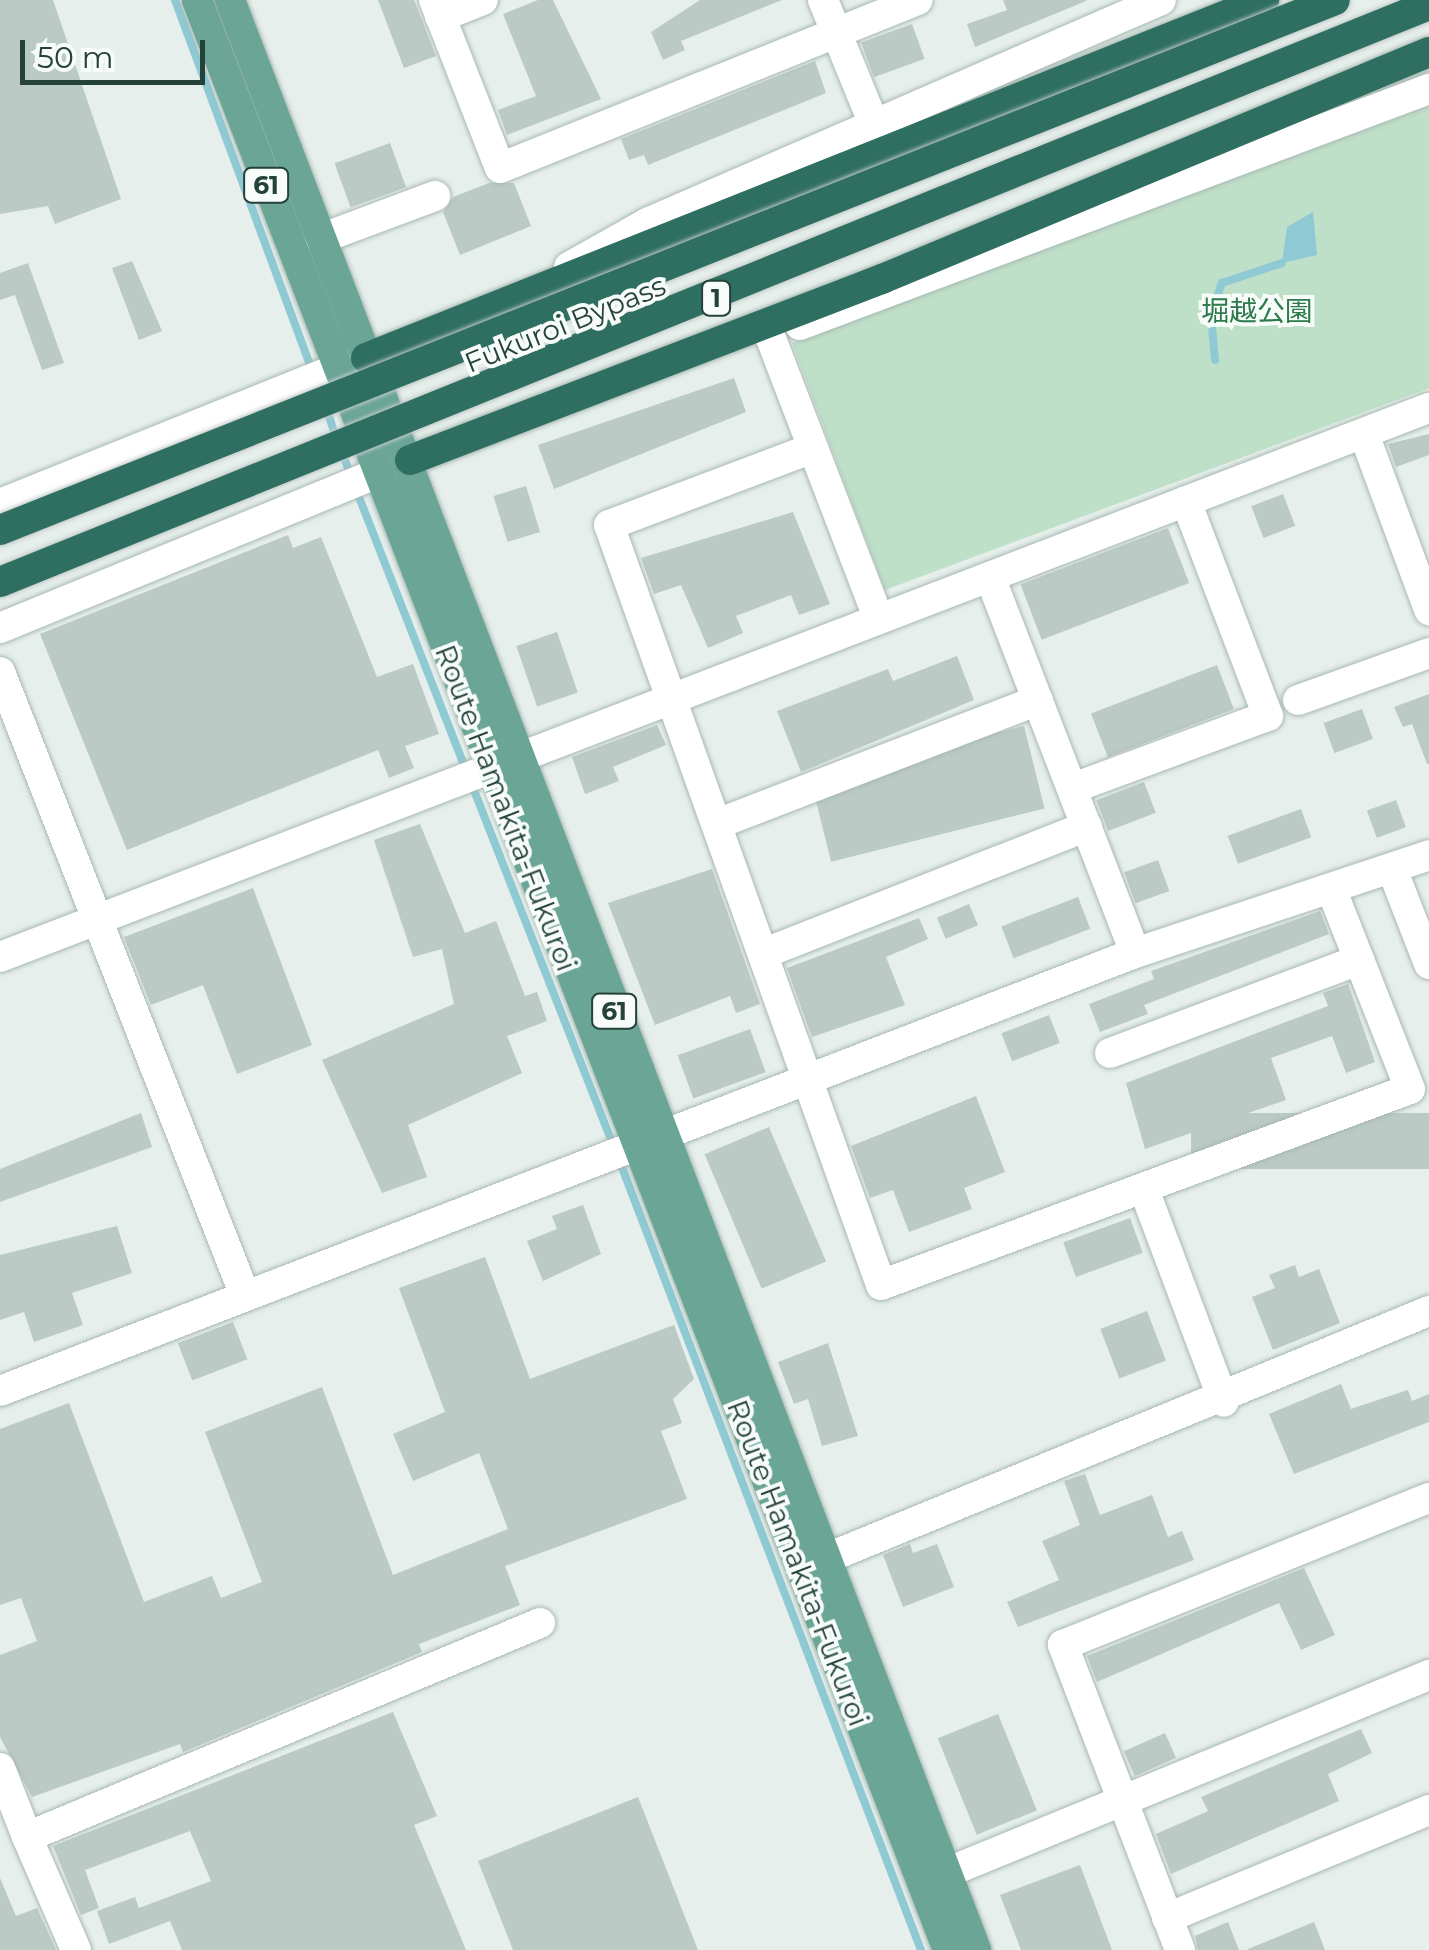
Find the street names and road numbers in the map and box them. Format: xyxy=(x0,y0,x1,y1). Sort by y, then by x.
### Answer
road number: 61 xyxy=(241,165,291,205)
street label: Fukuroi Bypass xyxy=(460,268,670,380)
road number: 1 xyxy=(701,278,731,318)
street label: Route Hamakita-Fukuroi xyxy=(428,640,584,976)
road number: 61 xyxy=(589,991,639,1031)
street label: Route Hamakita-Fukuroi xyxy=(720,1395,876,1731)

